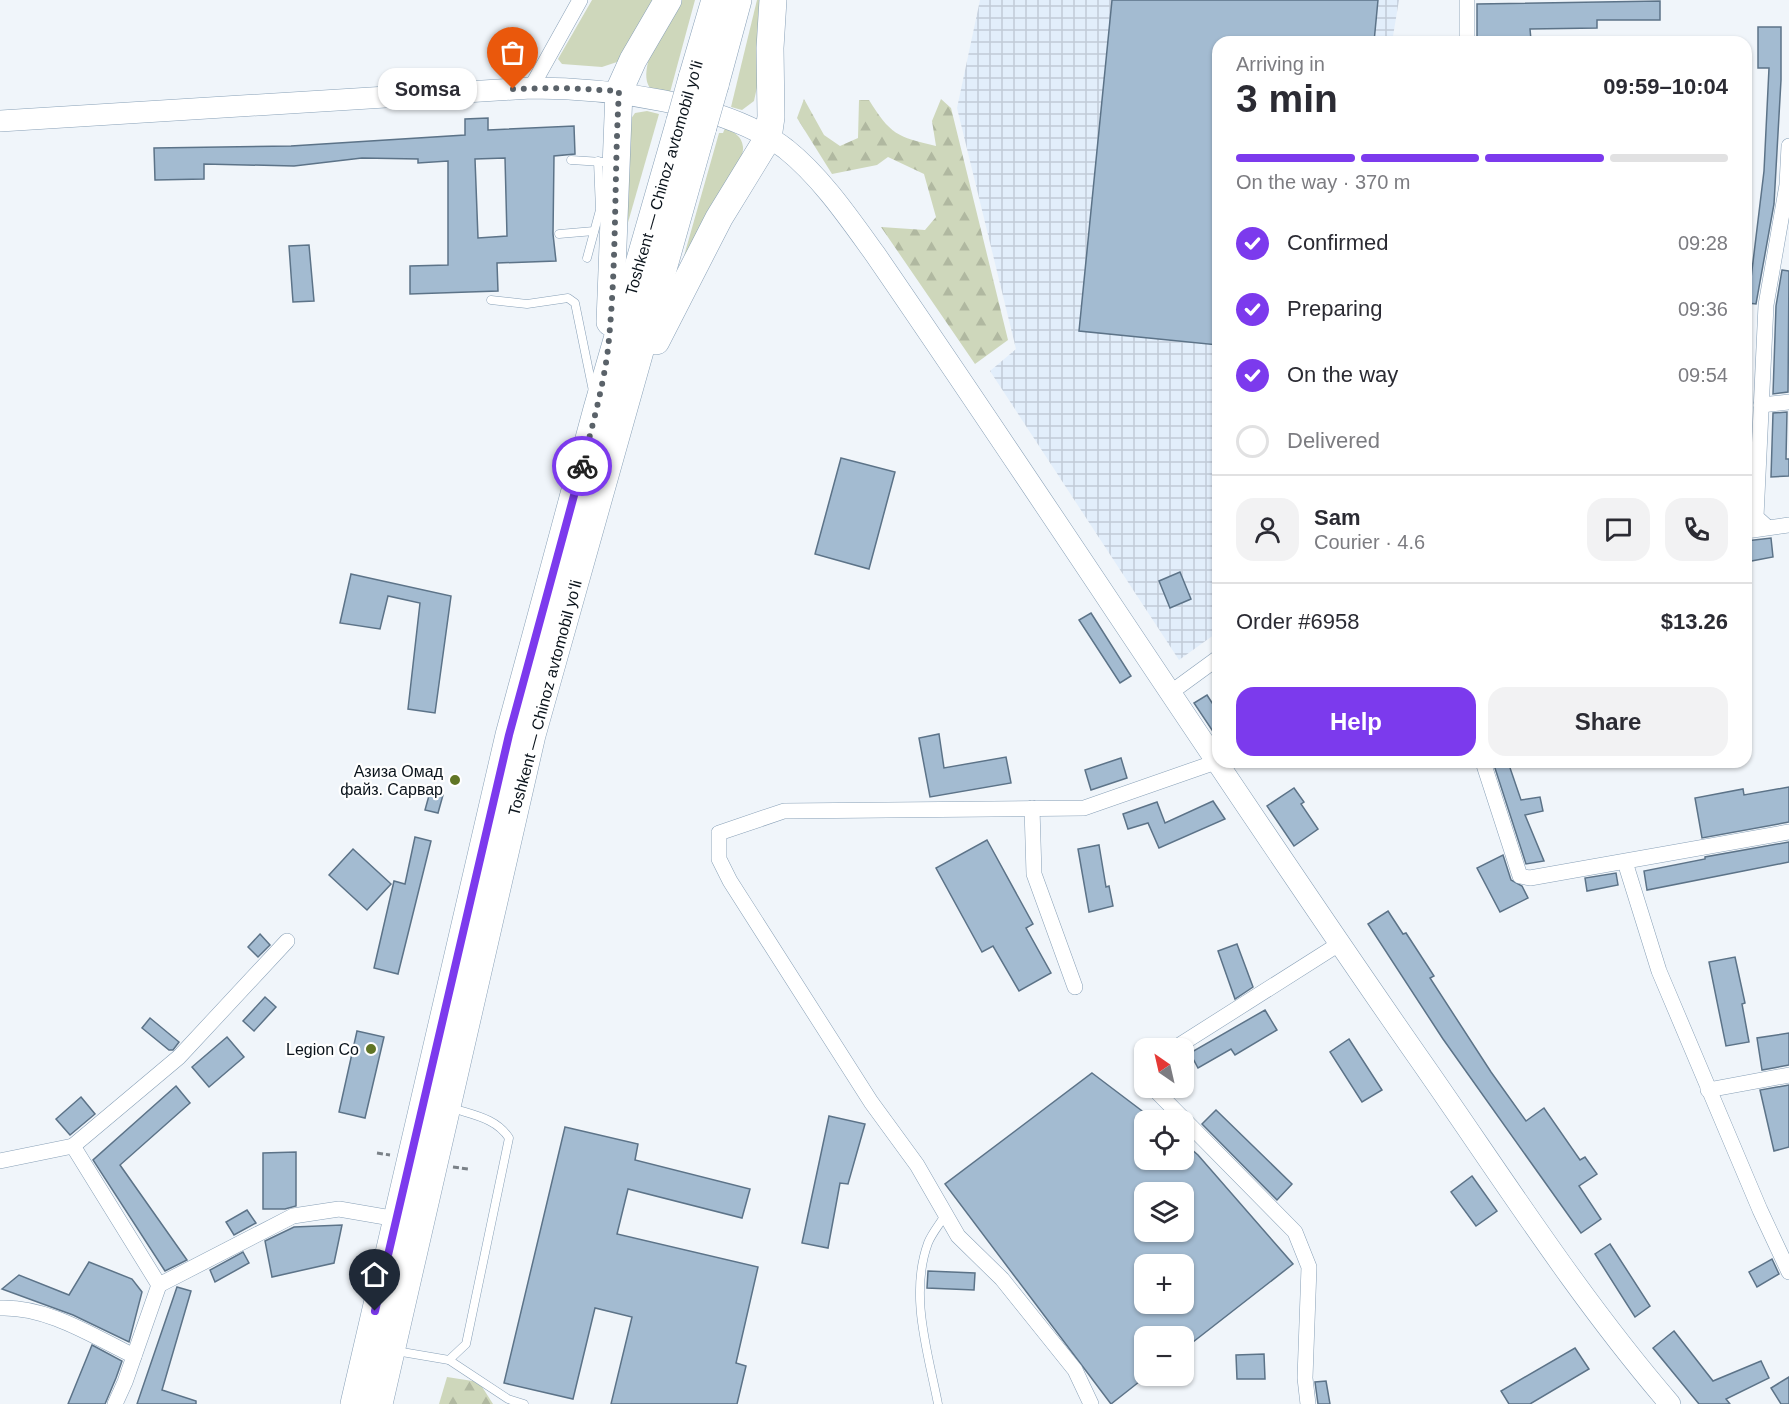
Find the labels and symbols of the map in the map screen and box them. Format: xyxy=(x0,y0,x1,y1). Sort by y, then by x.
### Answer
pin xyxy=(487,27,538,89)
street label: Toshkent — Chinoz avtomobil yoʻli xyxy=(622,59,706,297)
callout: Somsa xyxy=(378,68,477,110)
courier xyxy=(552,436,612,496)
street label: Toshkent — Chinoz avtomobil yoʻli xyxy=(505,578,585,818)
place label: Азиза Омад файз. Сарвар xyxy=(340,763,444,798)
marker: Азиза Омад файз. Сарвар xyxy=(448,773,462,787)
north arrow xyxy=(1134,1038,1194,1098)
place label: Legion Co xyxy=(286,1041,359,1058)
marker: Legion Co xyxy=(364,1042,378,1056)
pin xyxy=(349,1249,400,1311)

